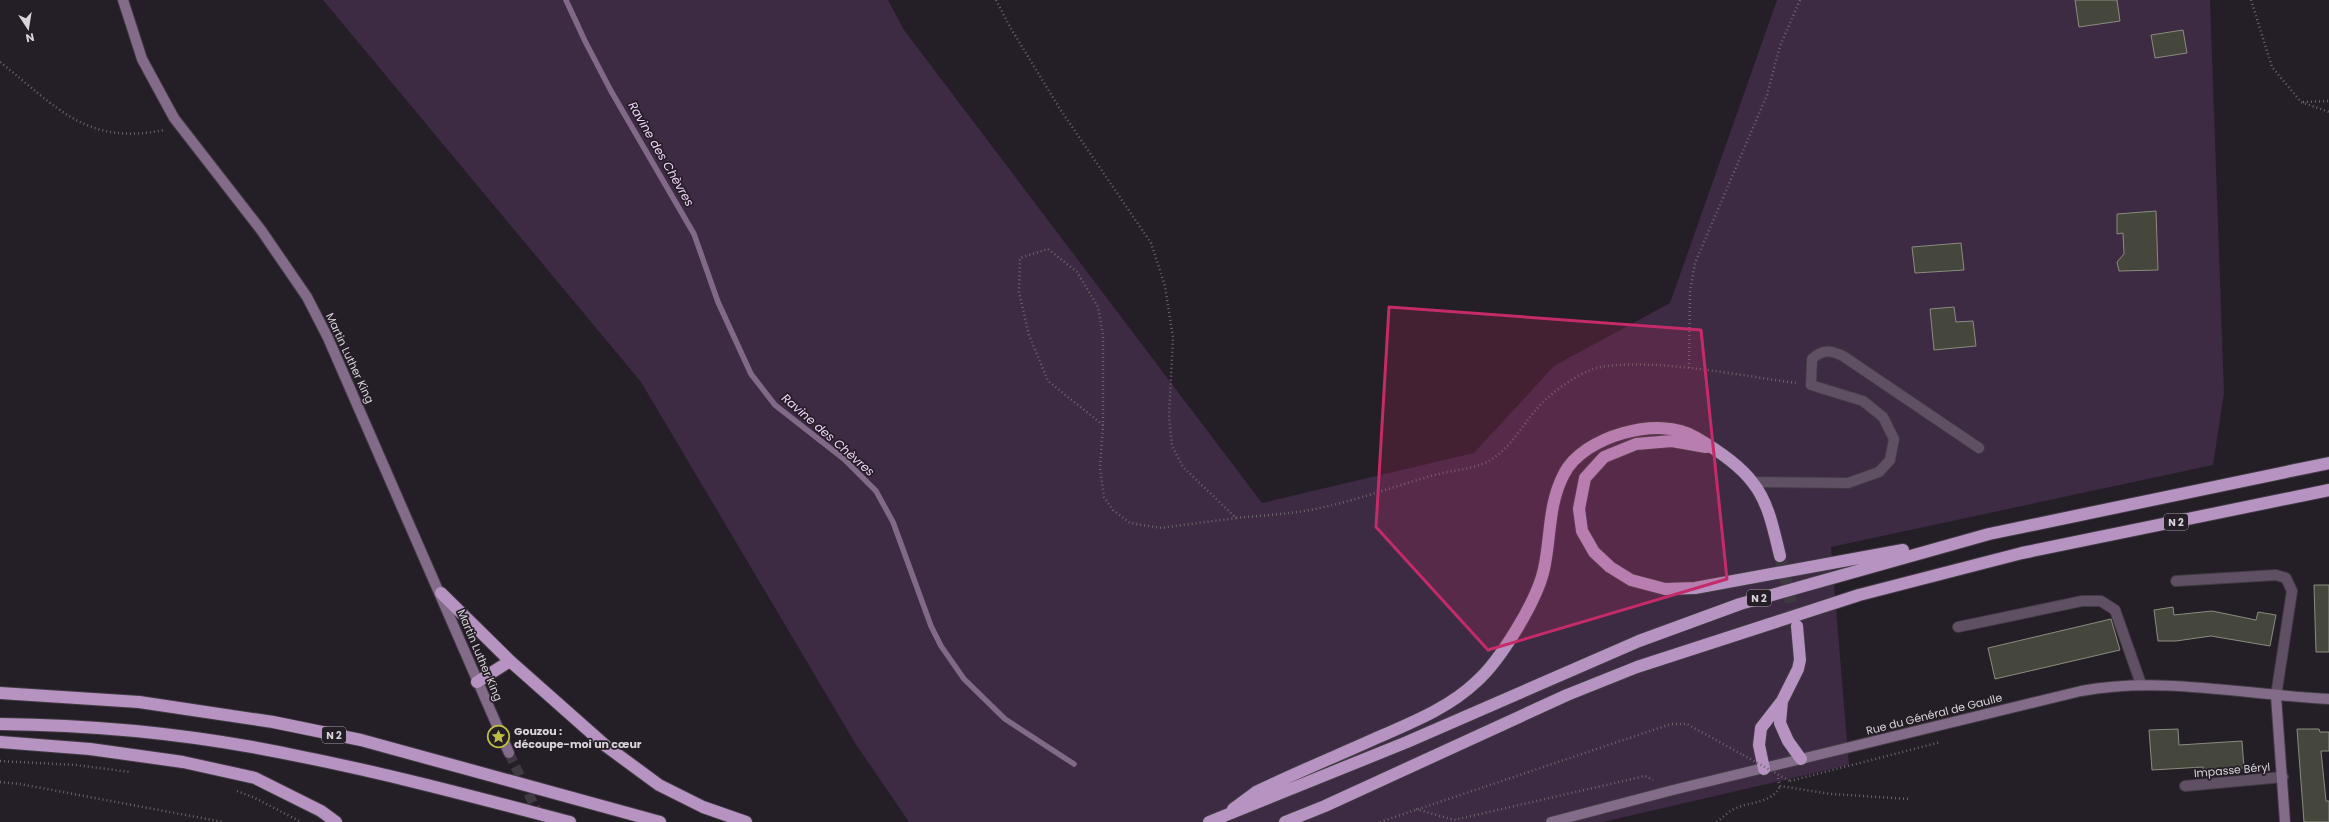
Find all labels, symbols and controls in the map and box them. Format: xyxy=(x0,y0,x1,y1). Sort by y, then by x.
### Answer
north arrow xyxy=(8,8,48,48)
text: N xyxy=(24,29,36,46)
water label: Ravine des Chèvres xyxy=(624,98,698,209)
street label: Martin Luther King xyxy=(322,310,378,406)
water label: Ravine des Chèvres xyxy=(778,389,879,480)
road number: N 2 xyxy=(2164,514,2188,530)
road number: N 2 xyxy=(1747,590,1771,606)
street label: Martin Luther King xyxy=(453,607,507,703)
street label: Rue du Général de Gaulle xyxy=(1864,689,2004,739)
place label: Gouzou : découpe-moi un cœur xyxy=(514,723,642,752)
place icon: Gouzou : découpe-moi un cœur xyxy=(485,724,511,750)
road number: N 2 xyxy=(322,727,346,743)
street label: Impasse Béryl xyxy=(2193,759,2271,781)

